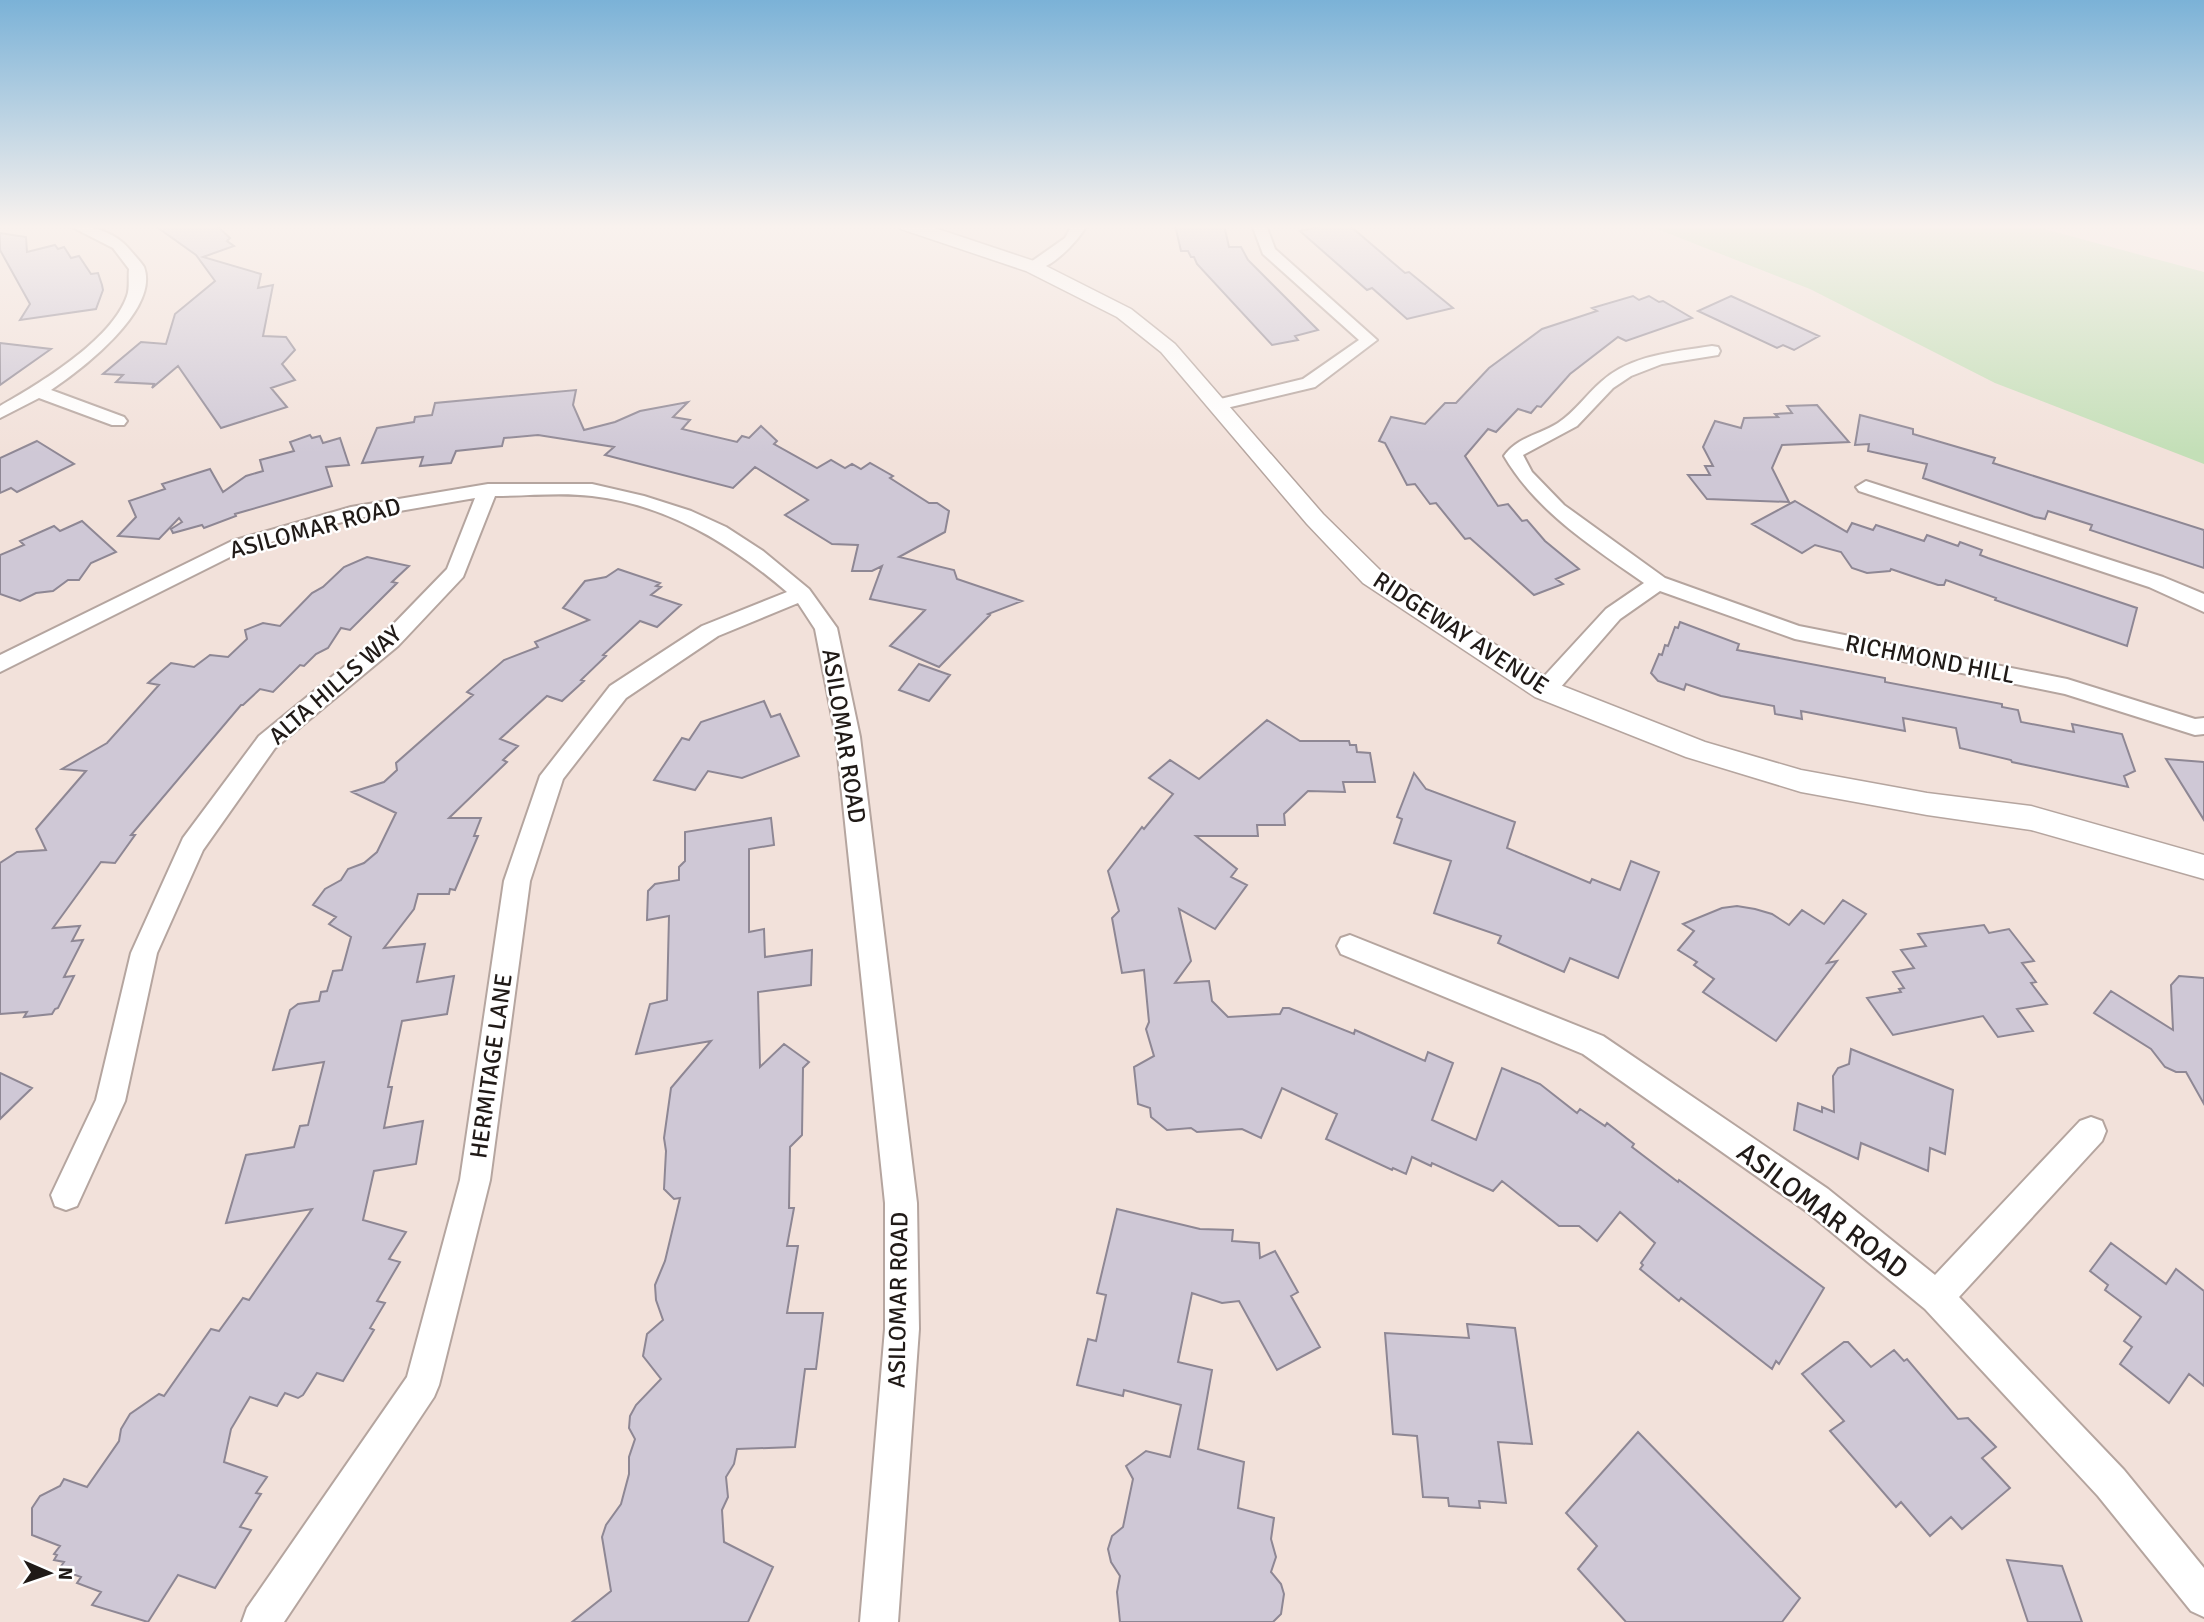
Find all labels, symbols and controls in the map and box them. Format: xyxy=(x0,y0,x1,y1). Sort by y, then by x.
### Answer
street label: ASILOMAR ROAD xyxy=(226,491,404,565)
street label: RIDGEWAY AVENUE xyxy=(1368,565,1554,701)
street label: ALTA HILLS WAY xyxy=(262,619,408,751)
street label: RICHMOND HILL xyxy=(1843,628,2017,690)
street label: ASILOMAR ROAD xyxy=(815,647,873,825)
street label: HERMITAGE LANE xyxy=(463,972,519,1160)
street label: ASILOMAR ROAD xyxy=(1730,1135,1915,1286)
street label: ASILOMAR ROAD xyxy=(881,1212,915,1388)
north arrow xyxy=(14,1538,84,1608)
text: N xyxy=(53,1567,77,1581)

